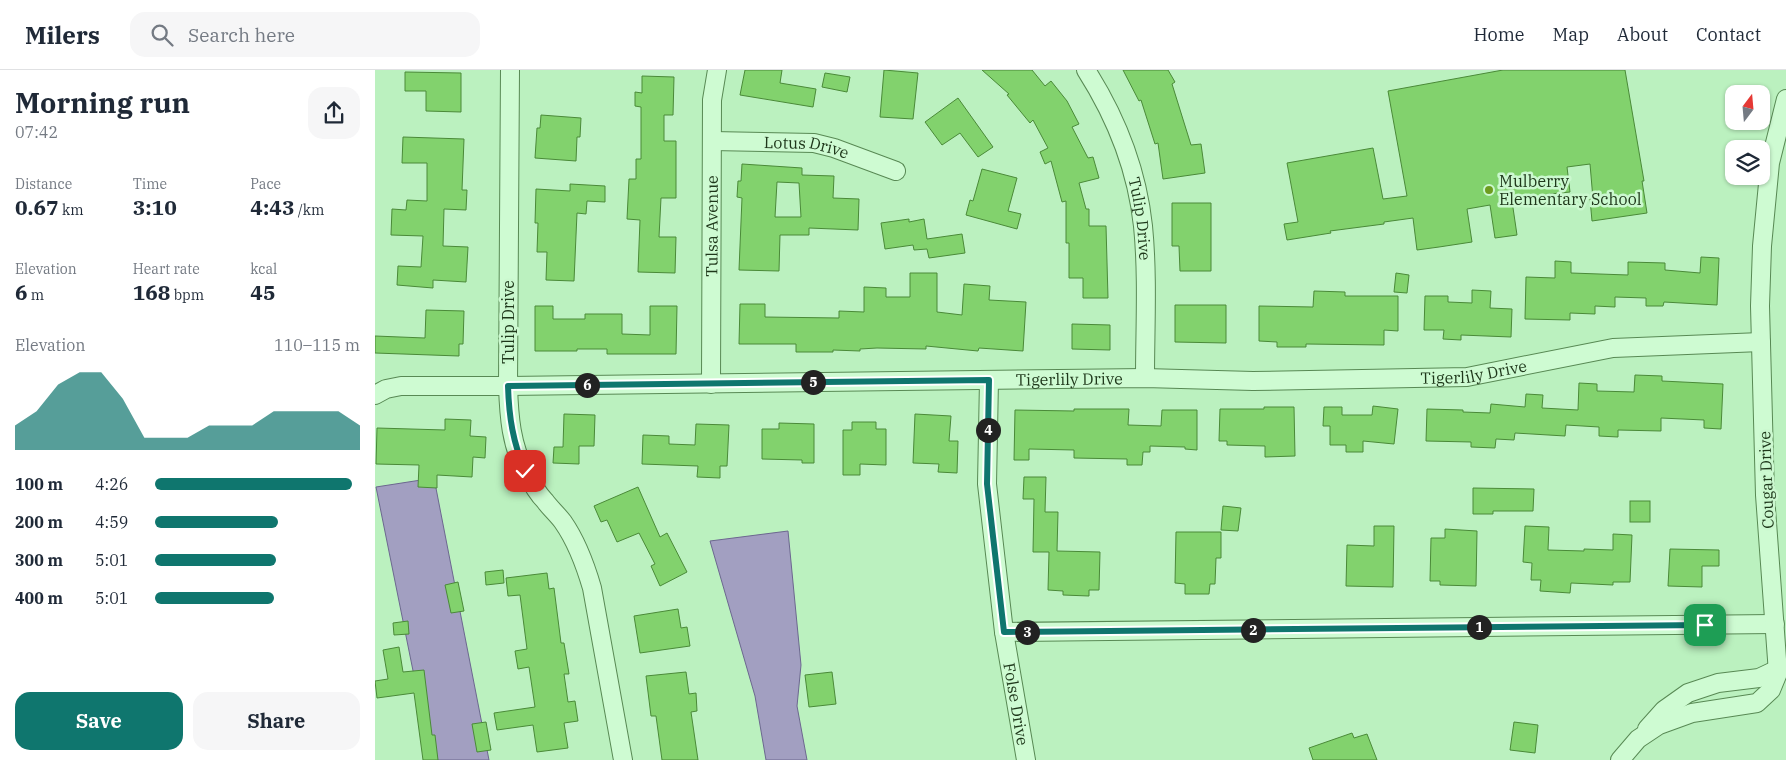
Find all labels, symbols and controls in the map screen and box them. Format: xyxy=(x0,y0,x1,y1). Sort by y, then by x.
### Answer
search box xyxy=(130,12,480,57)
text: Milers xyxy=(25,19,100,51)
icon: search xyxy=(148,21,176,49)
text: Search here xyxy=(188,23,295,47)
text: Home xyxy=(1473,23,1525,46)
text: Map xyxy=(1553,23,1589,46)
text: About xyxy=(1617,23,1668,46)
text: Contact xyxy=(1696,23,1761,46)
text: Morning run xyxy=(15,84,190,121)
north arrow xyxy=(1725,85,1770,130)
map controls xyxy=(1725,85,1770,185)
button: share xyxy=(308,87,360,139)
text: 07:42 xyxy=(15,122,58,142)
street label: Lotus Drive xyxy=(764,132,852,163)
button: layers xyxy=(1725,140,1770,185)
place label: Mulberry Elementary School xyxy=(1499,171,1642,209)
text: Distance xyxy=(15,175,72,193)
text: Time xyxy=(133,175,167,193)
text: Pace xyxy=(250,175,281,193)
street label: Tulsa Avenue xyxy=(701,175,722,277)
street label: Tulip Drive xyxy=(1124,175,1155,261)
marker: Mulberry Elementary School xyxy=(1483,184,1495,196)
text: 0.67 xyxy=(15,193,59,221)
text: 3:10 xyxy=(133,193,177,221)
text: 4:43 xyxy=(250,193,295,221)
text: km xyxy=(59,201,84,219)
text: /km xyxy=(295,201,324,219)
text: Elevation xyxy=(15,260,77,278)
text: Heart rate xyxy=(133,260,200,278)
text: kcal xyxy=(250,260,277,278)
text: 6 xyxy=(15,278,28,306)
text: 168 xyxy=(133,278,170,306)
text: 45 xyxy=(250,278,276,306)
street label: Tulip Drive xyxy=(498,280,518,364)
text: m xyxy=(28,286,44,304)
text: bpm xyxy=(170,286,204,304)
text: Elevation xyxy=(15,335,85,355)
text: 110–115 m xyxy=(274,335,360,355)
street label: Tigerlily Drive xyxy=(1420,355,1528,388)
street label: Tigerlily Drive xyxy=(1015,368,1123,390)
pin: 5 xyxy=(801,370,825,394)
pin: 6 xyxy=(575,372,599,398)
text: 5 xyxy=(809,373,818,391)
text: 6 xyxy=(583,376,592,394)
pin: 4 xyxy=(975,418,1001,442)
text: 4 xyxy=(984,421,993,439)
street label: Cougar Drive xyxy=(1754,431,1778,529)
pin xyxy=(504,450,546,492)
icon: check xyxy=(511,457,539,485)
text: 100 m xyxy=(15,474,63,494)
text: 4:26 xyxy=(95,474,128,494)
text: 200 m xyxy=(15,512,63,532)
text: 4:59 xyxy=(95,512,128,532)
text: 300 m xyxy=(15,550,63,570)
text: 5:01 xyxy=(95,550,128,570)
text: 400 m xyxy=(15,588,63,608)
text: 5:01 xyxy=(95,588,128,608)
pin xyxy=(1684,604,1726,646)
icon: arrive xyxy=(1691,611,1719,639)
pin: 1 xyxy=(1467,614,1491,640)
pin: 2 xyxy=(1241,618,1265,642)
text: 1 xyxy=(1475,618,1484,636)
pin: 3 xyxy=(1015,620,1039,644)
text: 2 xyxy=(1249,621,1258,639)
text: 3 xyxy=(1023,623,1032,641)
street label: Folse Drive xyxy=(999,661,1033,747)
button: Save xyxy=(15,692,183,750)
button: Share xyxy=(193,692,360,750)

